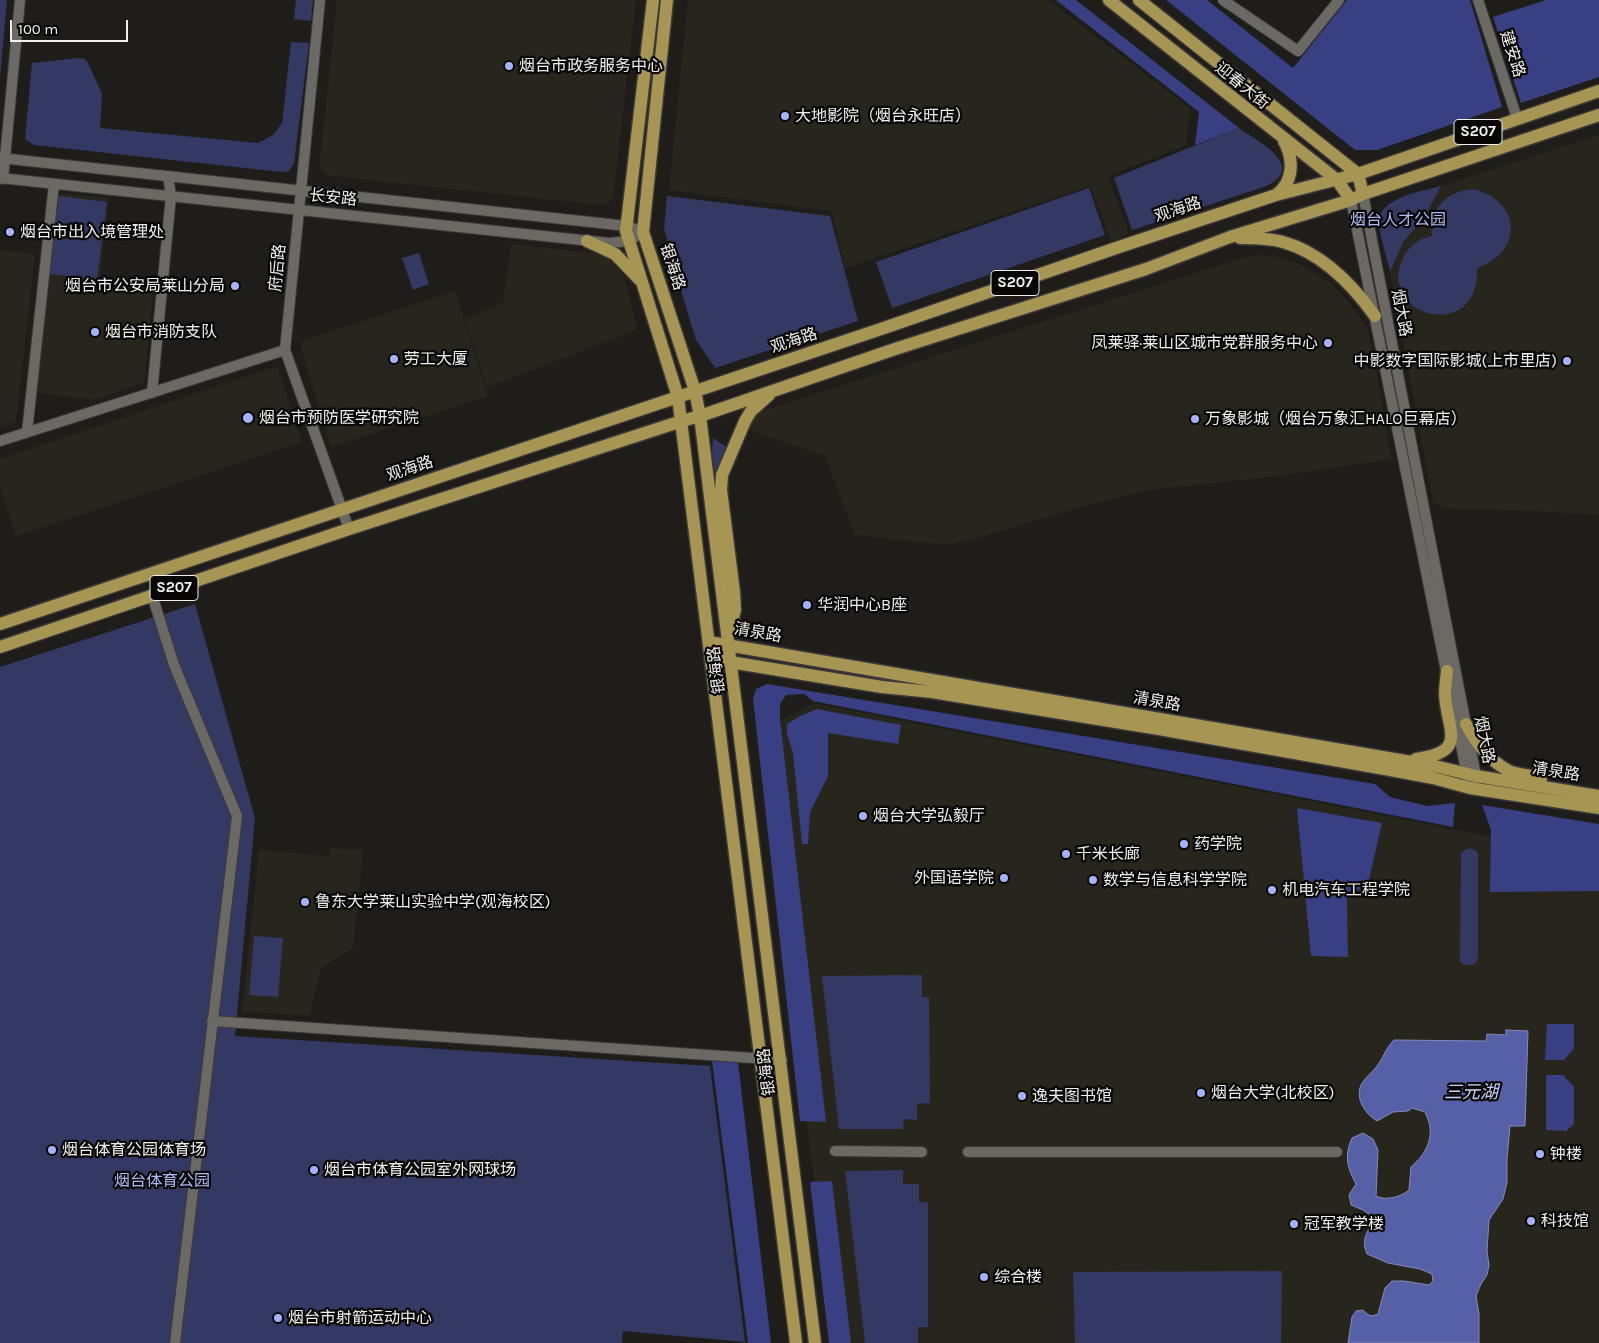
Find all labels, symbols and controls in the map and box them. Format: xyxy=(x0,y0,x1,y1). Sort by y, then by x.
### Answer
scale bar xyxy=(12,10,130,42)
text: 100 m xyxy=(18,20,58,38)
street label: 建安路 xyxy=(1495,28,1529,80)
place label: 烟台市政务服务中心 xyxy=(519,56,663,76)
street label: 迎春大街 xyxy=(1211,58,1273,114)
marker: 烟台市政务服务中心 xyxy=(503,60,515,72)
place label: 大地影院（烟台永旺店） xyxy=(795,106,971,126)
marker: 大地影院（烟台永旺店） xyxy=(779,110,791,122)
road number: S207 xyxy=(1454,120,1502,144)
street label: 长安路 xyxy=(308,186,358,210)
street label: 观海路 xyxy=(1152,193,1204,227)
park label: 烟台人才公园 xyxy=(1350,210,1446,230)
place label: 烟台市出入境管理处 xyxy=(20,222,164,242)
marker: 烟台市出入境管理处 xyxy=(4,226,16,238)
street label: 银海路 xyxy=(655,241,689,293)
street label: 府后路 xyxy=(266,243,290,293)
road number: S207 xyxy=(991,270,1039,296)
place label: 烟台市公安局莱山分局 xyxy=(65,276,225,296)
marker: 烟台市公安局莱山分局 xyxy=(229,280,241,292)
street label: 烟大路 xyxy=(1387,288,1415,338)
place label: 烟台市消防支队 xyxy=(105,322,217,342)
street label: 观海路 xyxy=(768,324,820,358)
marker: 烟台市消防支队 xyxy=(89,326,101,338)
place label: 凤莱驿·莱山区城市党群服务中心 xyxy=(1091,333,1318,353)
marker: 凤莱驿·莱山区城市党群服务中心 xyxy=(1322,337,1334,349)
place label: 劳工大厦 xyxy=(404,349,468,369)
place label: 中影数字国际影城(上市里店) xyxy=(1354,351,1557,371)
marker: 劳工大厦 xyxy=(388,353,400,365)
marker: 中影数字国际影城(上市里店) xyxy=(1561,355,1573,367)
place label: 烟台市预防医学研究院 xyxy=(259,408,419,428)
place label: 万象影城（烟台万象汇HALO巨幕店） xyxy=(1205,409,1467,429)
marker: 烟台市预防医学研究院 xyxy=(241,411,255,425)
marker: 万象影城（烟台万象汇HALO巨幕店） xyxy=(1189,413,1201,425)
street label: 观海路 xyxy=(384,452,436,486)
road number: S207 xyxy=(150,576,198,600)
place label: 华润中心B座 xyxy=(817,595,907,615)
marker: 华润中心B座 xyxy=(801,599,813,611)
street label: 清泉路 xyxy=(733,619,783,647)
street label: 银海路 xyxy=(705,645,729,695)
street label: 清泉路 xyxy=(1132,688,1182,716)
street label: 烟大路 xyxy=(1470,715,1498,765)
street label: 清泉路 xyxy=(1531,759,1581,785)
place label: 烟台大学弘毅厅 xyxy=(873,806,985,826)
marker: 烟台大学弘毅厅 xyxy=(857,810,869,822)
place label: 药学院 xyxy=(1194,834,1242,854)
marker: 药学院 xyxy=(1178,838,1190,850)
place label: 千米长廊 xyxy=(1076,844,1140,864)
marker: 千米长廊 xyxy=(1060,848,1072,860)
place label: 外国语学院 xyxy=(914,868,994,888)
place label: 数学与信息科学学院 xyxy=(1103,870,1247,890)
marker: 外国语学院 xyxy=(998,872,1010,884)
marker: 数学与信息科学学院 xyxy=(1087,874,1099,886)
place label: 机电汽车工程学院 xyxy=(1282,880,1410,900)
marker: 机电汽车工程学院 xyxy=(1266,884,1278,896)
place label: 鲁东大学莱山实验中学(观海校区) xyxy=(315,892,550,912)
marker: 鲁东大学莱山实验中学(观海校区) xyxy=(299,896,311,908)
street label: 银海路 xyxy=(755,1047,779,1097)
water label: 三元湖 xyxy=(1444,1082,1498,1104)
place label: 烟台大学(北校区) xyxy=(1211,1083,1334,1103)
place label: 逸夫图书馆 xyxy=(1032,1086,1112,1106)
marker: 烟台大学(北校区) xyxy=(1195,1087,1207,1099)
marker: 逸夫图书馆 xyxy=(1016,1090,1028,1102)
place label: 烟台体育公园体育场 xyxy=(62,1140,206,1160)
marker: 烟台体育公园体育场 xyxy=(46,1144,58,1156)
place label: 钟楼 xyxy=(1550,1144,1582,1164)
marker: 钟楼 xyxy=(1534,1148,1546,1160)
place label: 烟台市体育公园室外网球场 xyxy=(324,1160,516,1180)
marker: 烟台市体育公园室外网球场 xyxy=(308,1164,320,1176)
park label: 烟台体育公园 xyxy=(114,1171,210,1191)
place label: 科技馆 xyxy=(1541,1211,1589,1231)
place label: 冠军教学楼 xyxy=(1304,1214,1384,1234)
marker: 科技馆 xyxy=(1525,1215,1537,1227)
marker: 冠军教学楼 xyxy=(1288,1218,1300,1230)
place label: 综合楼 xyxy=(994,1267,1042,1287)
marker: 综合楼 xyxy=(978,1271,990,1283)
place label: 烟台市射箭运动中心 xyxy=(288,1308,432,1328)
marker: 烟台市射箭运动中心 xyxy=(272,1312,284,1324)

